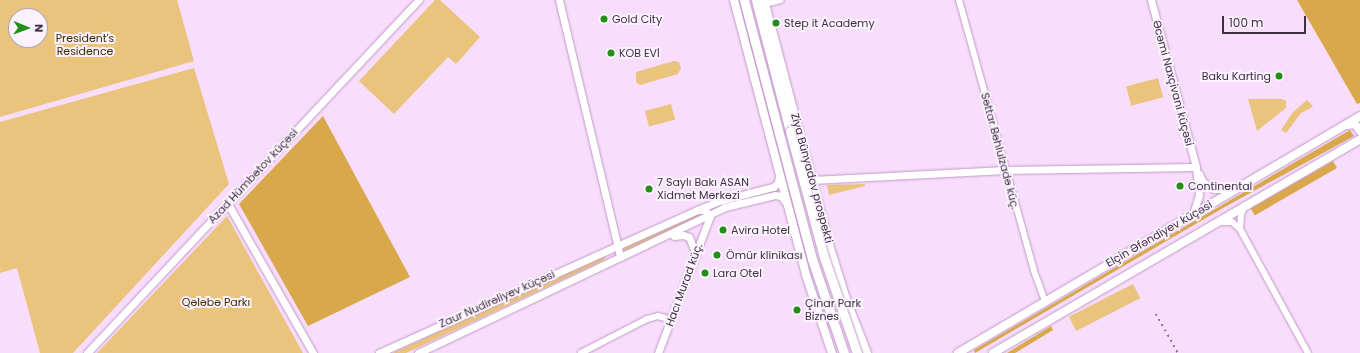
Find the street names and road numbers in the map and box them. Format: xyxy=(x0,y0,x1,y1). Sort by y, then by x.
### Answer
street label: Əcəmi Naxçivani küçəsi xyxy=(1150,19,1196,147)
street label: Səttar Bəhlulzadə küç. xyxy=(978,91,1022,211)
street label: Ziya Bünyadov prospekti xyxy=(788,111,836,245)
street label: Azad Hümbətov küçəsi xyxy=(205,126,301,226)
street label: Elçin Əfəndiyev küçəsi xyxy=(1103,198,1215,270)
street label: Hacı Murad küç. xyxy=(663,242,705,328)
street label: Zaur Nudirəliyev küçəsi xyxy=(437,267,557,331)

